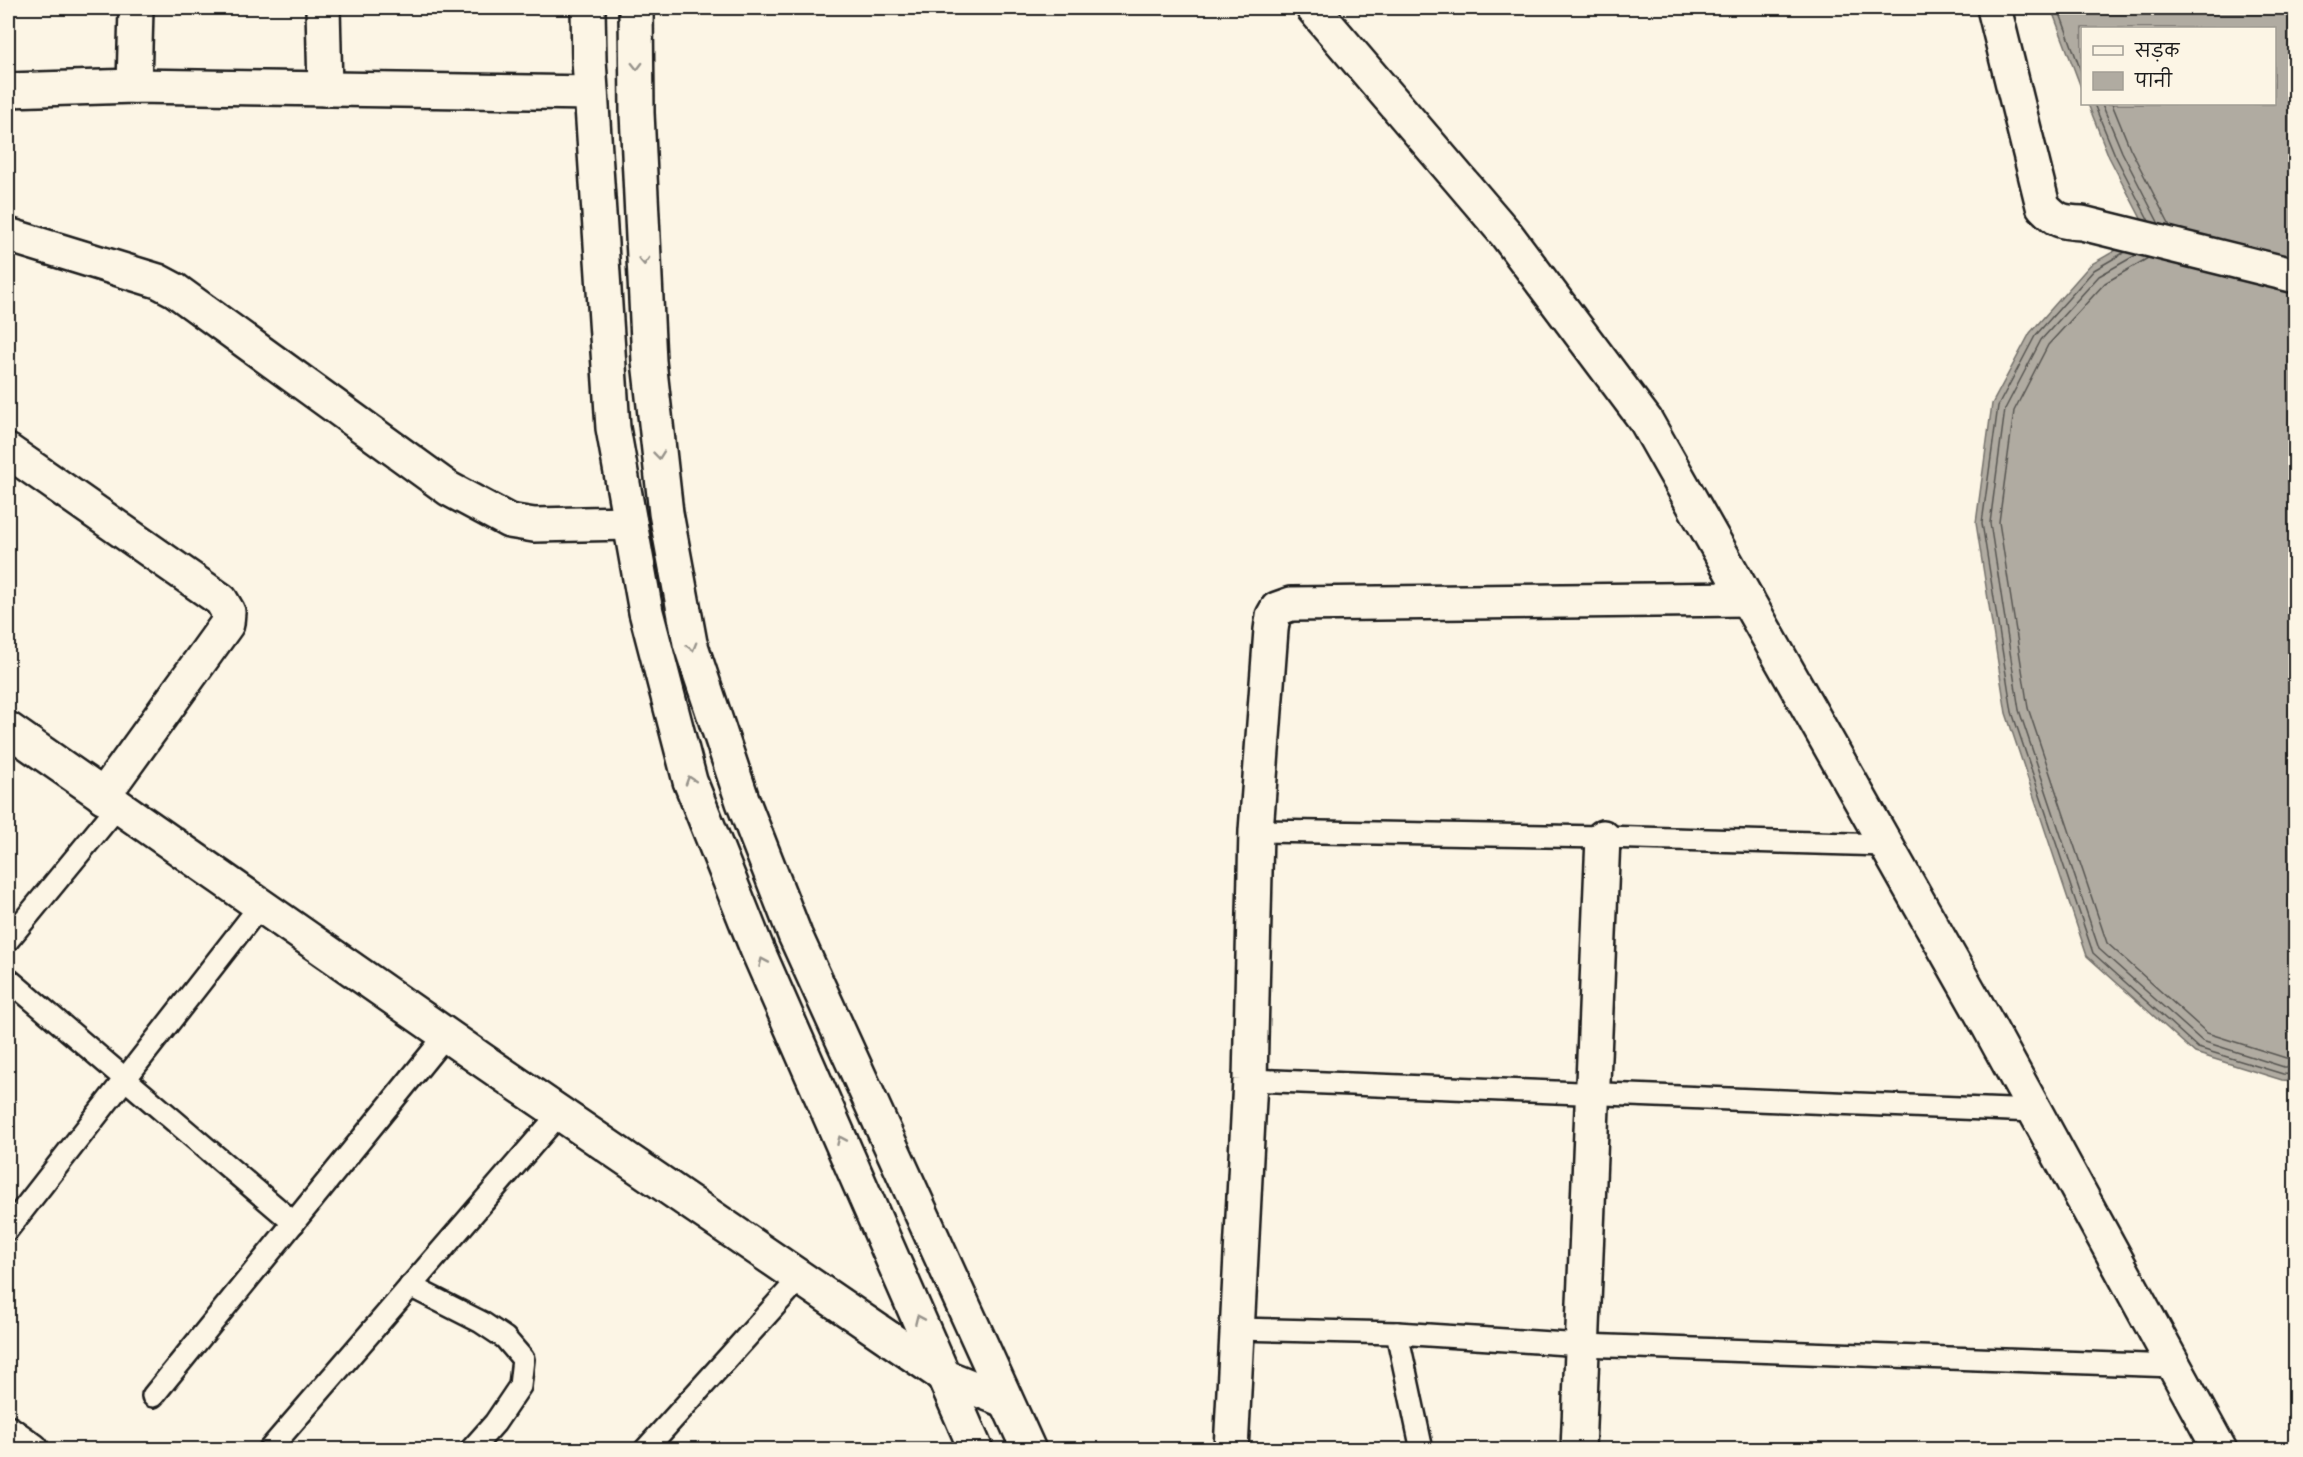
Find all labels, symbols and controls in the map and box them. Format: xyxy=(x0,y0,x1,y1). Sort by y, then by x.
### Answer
legend xyxy=(2081,27,2276,105)
text: सड़क xyxy=(2134,41,2180,62)
one-way arrow xyxy=(630,61,643,70)
text: पानी xyxy=(2134,67,2173,92)
one-way arrow xyxy=(638,256,651,265)
one-way arrow xyxy=(653,451,665,460)
one-way arrow xyxy=(685,641,697,652)
one-way arrow xyxy=(685,776,698,786)
one-way arrow xyxy=(758,957,770,968)
one-way arrow xyxy=(836,1136,848,1147)
one-way arrow xyxy=(914,1314,926,1325)

